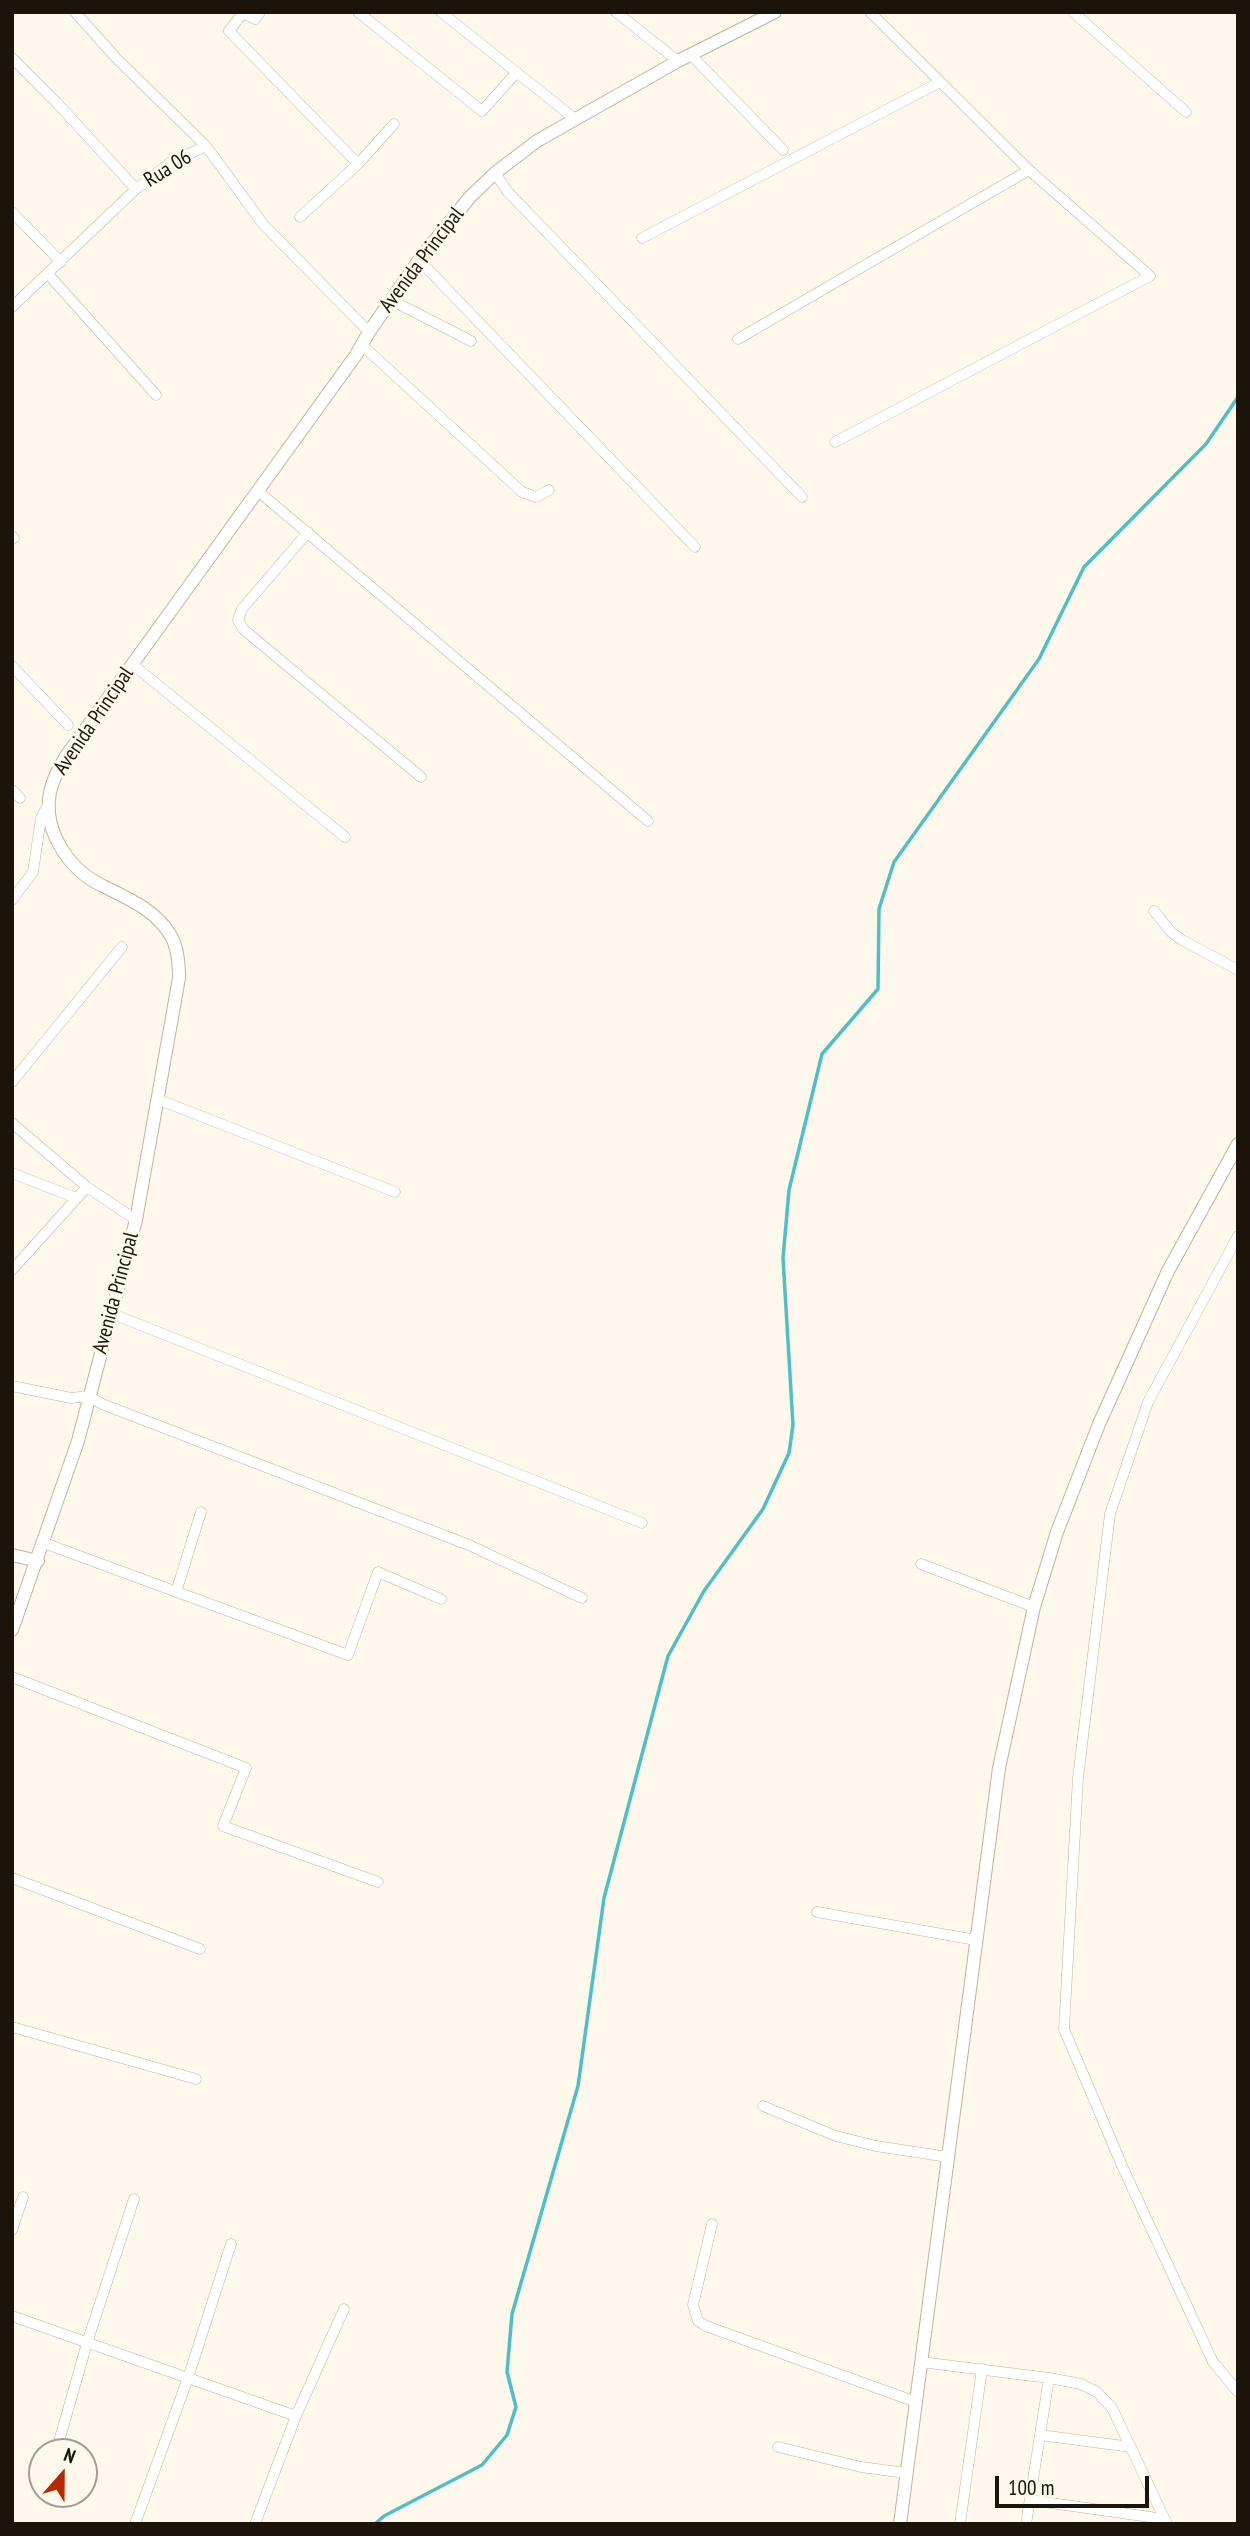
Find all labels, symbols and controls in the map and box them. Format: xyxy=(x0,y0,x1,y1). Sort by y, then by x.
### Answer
street label: Rua 06 xyxy=(140,145,196,193)
street label: Avenida Principal xyxy=(374,203,470,317)
street label: Avenida Principal xyxy=(49,662,139,780)
street label: Avenida Principal xyxy=(88,1230,144,1356)
north arrow xyxy=(28,2438,98,2508)
text: N xyxy=(61,2442,79,2468)
scale bar xyxy=(998,2462,1152,2506)
text: 100 m xyxy=(1008,2474,1054,2501)

